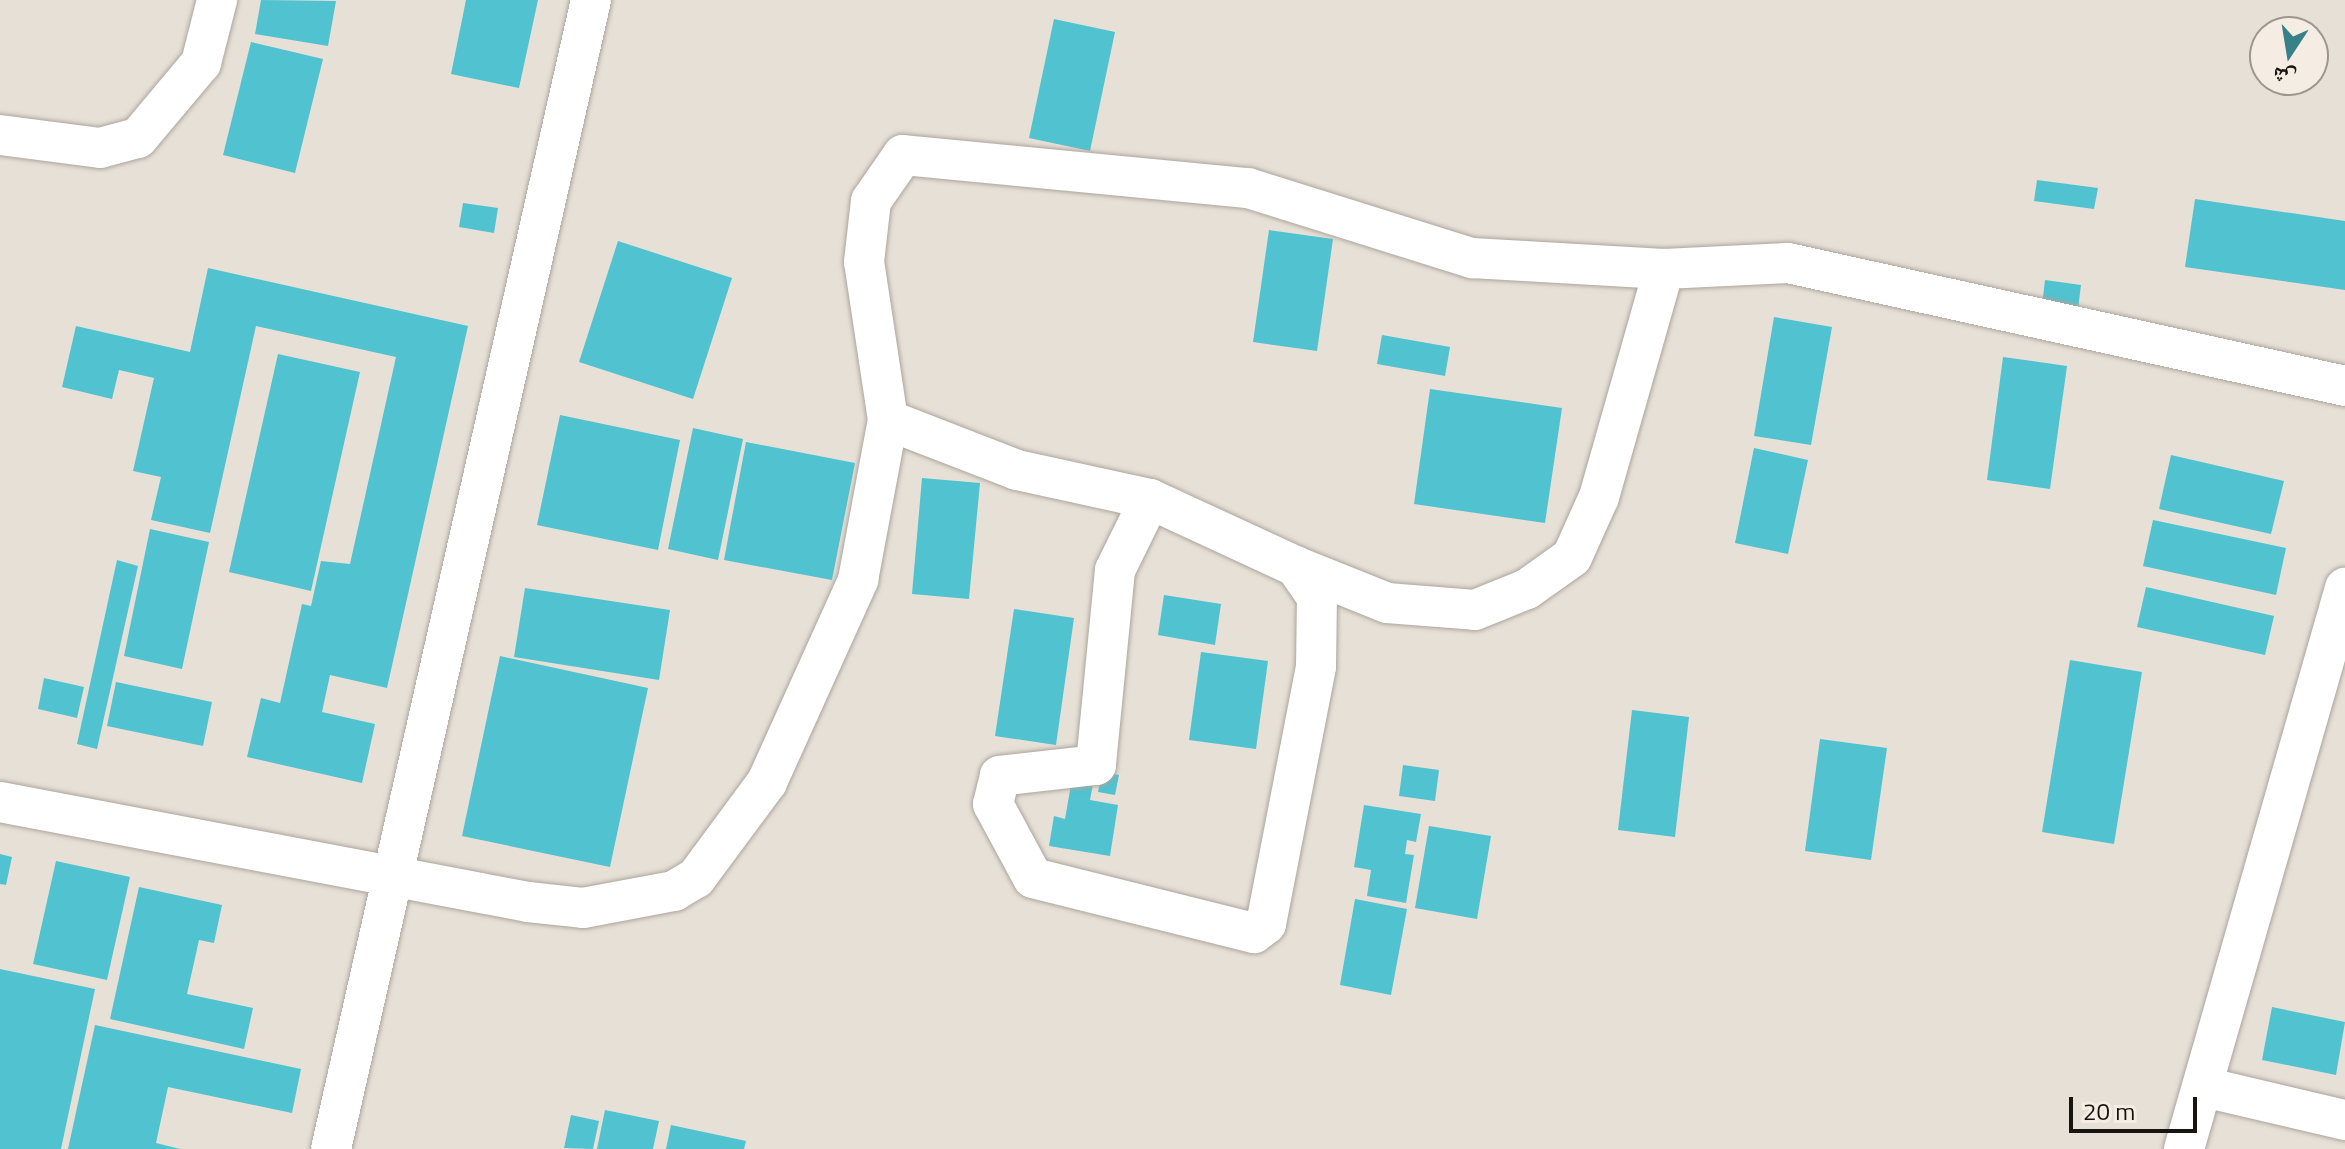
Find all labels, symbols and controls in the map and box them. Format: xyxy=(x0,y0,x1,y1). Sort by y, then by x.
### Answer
north arrow xyxy=(2249,16,2329,96)
text: ش xyxy=(2269,58,2299,97)
scale bar xyxy=(2073,1081,2201,1131)
text: 20 m xyxy=(2083,1093,2135,1129)

